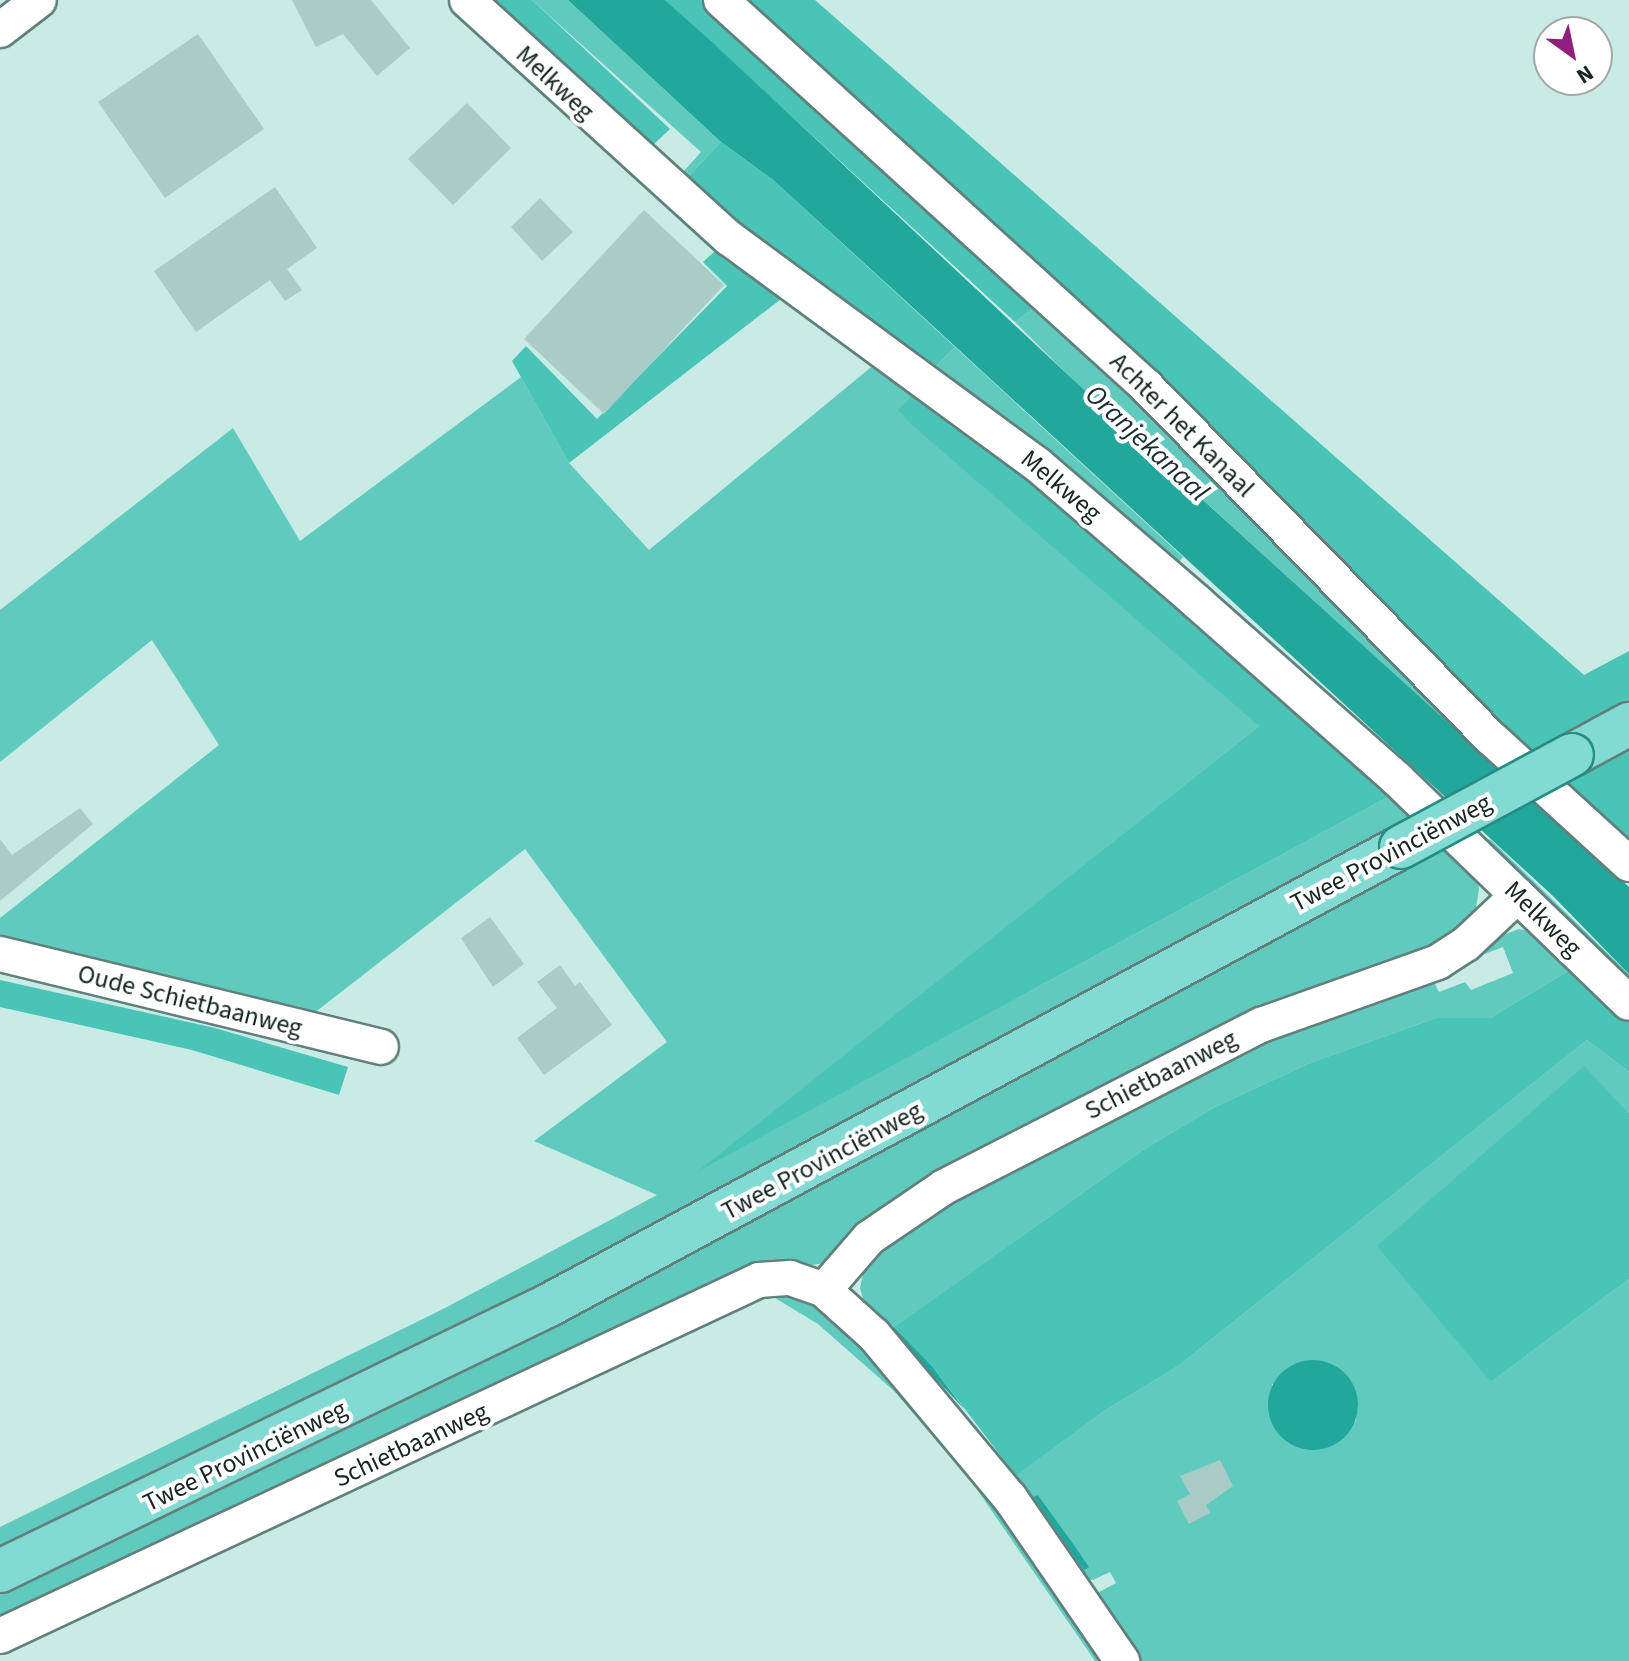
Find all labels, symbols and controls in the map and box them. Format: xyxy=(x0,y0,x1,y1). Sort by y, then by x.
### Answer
north arrow xyxy=(1533,16,1613,96)
street label: Melkweg xyxy=(509,39,601,127)
text: N xyxy=(1570,57,1600,92)
street label: Achter het Kanaal xyxy=(1103,346,1261,504)
water label: Oranjekanaal xyxy=(1078,377,1216,509)
street label: Melkweg xyxy=(1014,443,1108,529)
street label: Twee Provinciënweg xyxy=(1285,787,1497,919)
street label: Melkweg xyxy=(1498,875,1588,963)
street label: Oude Schietbaanweg xyxy=(74,958,306,1044)
street label: Schietbaanweg xyxy=(1080,1023,1242,1127)
street label: Twee Provinciënweg xyxy=(716,1095,928,1227)
street label: Twee Provinciënweg xyxy=(138,1393,352,1519)
street label: Schietbaanweg xyxy=(329,1396,493,1494)

